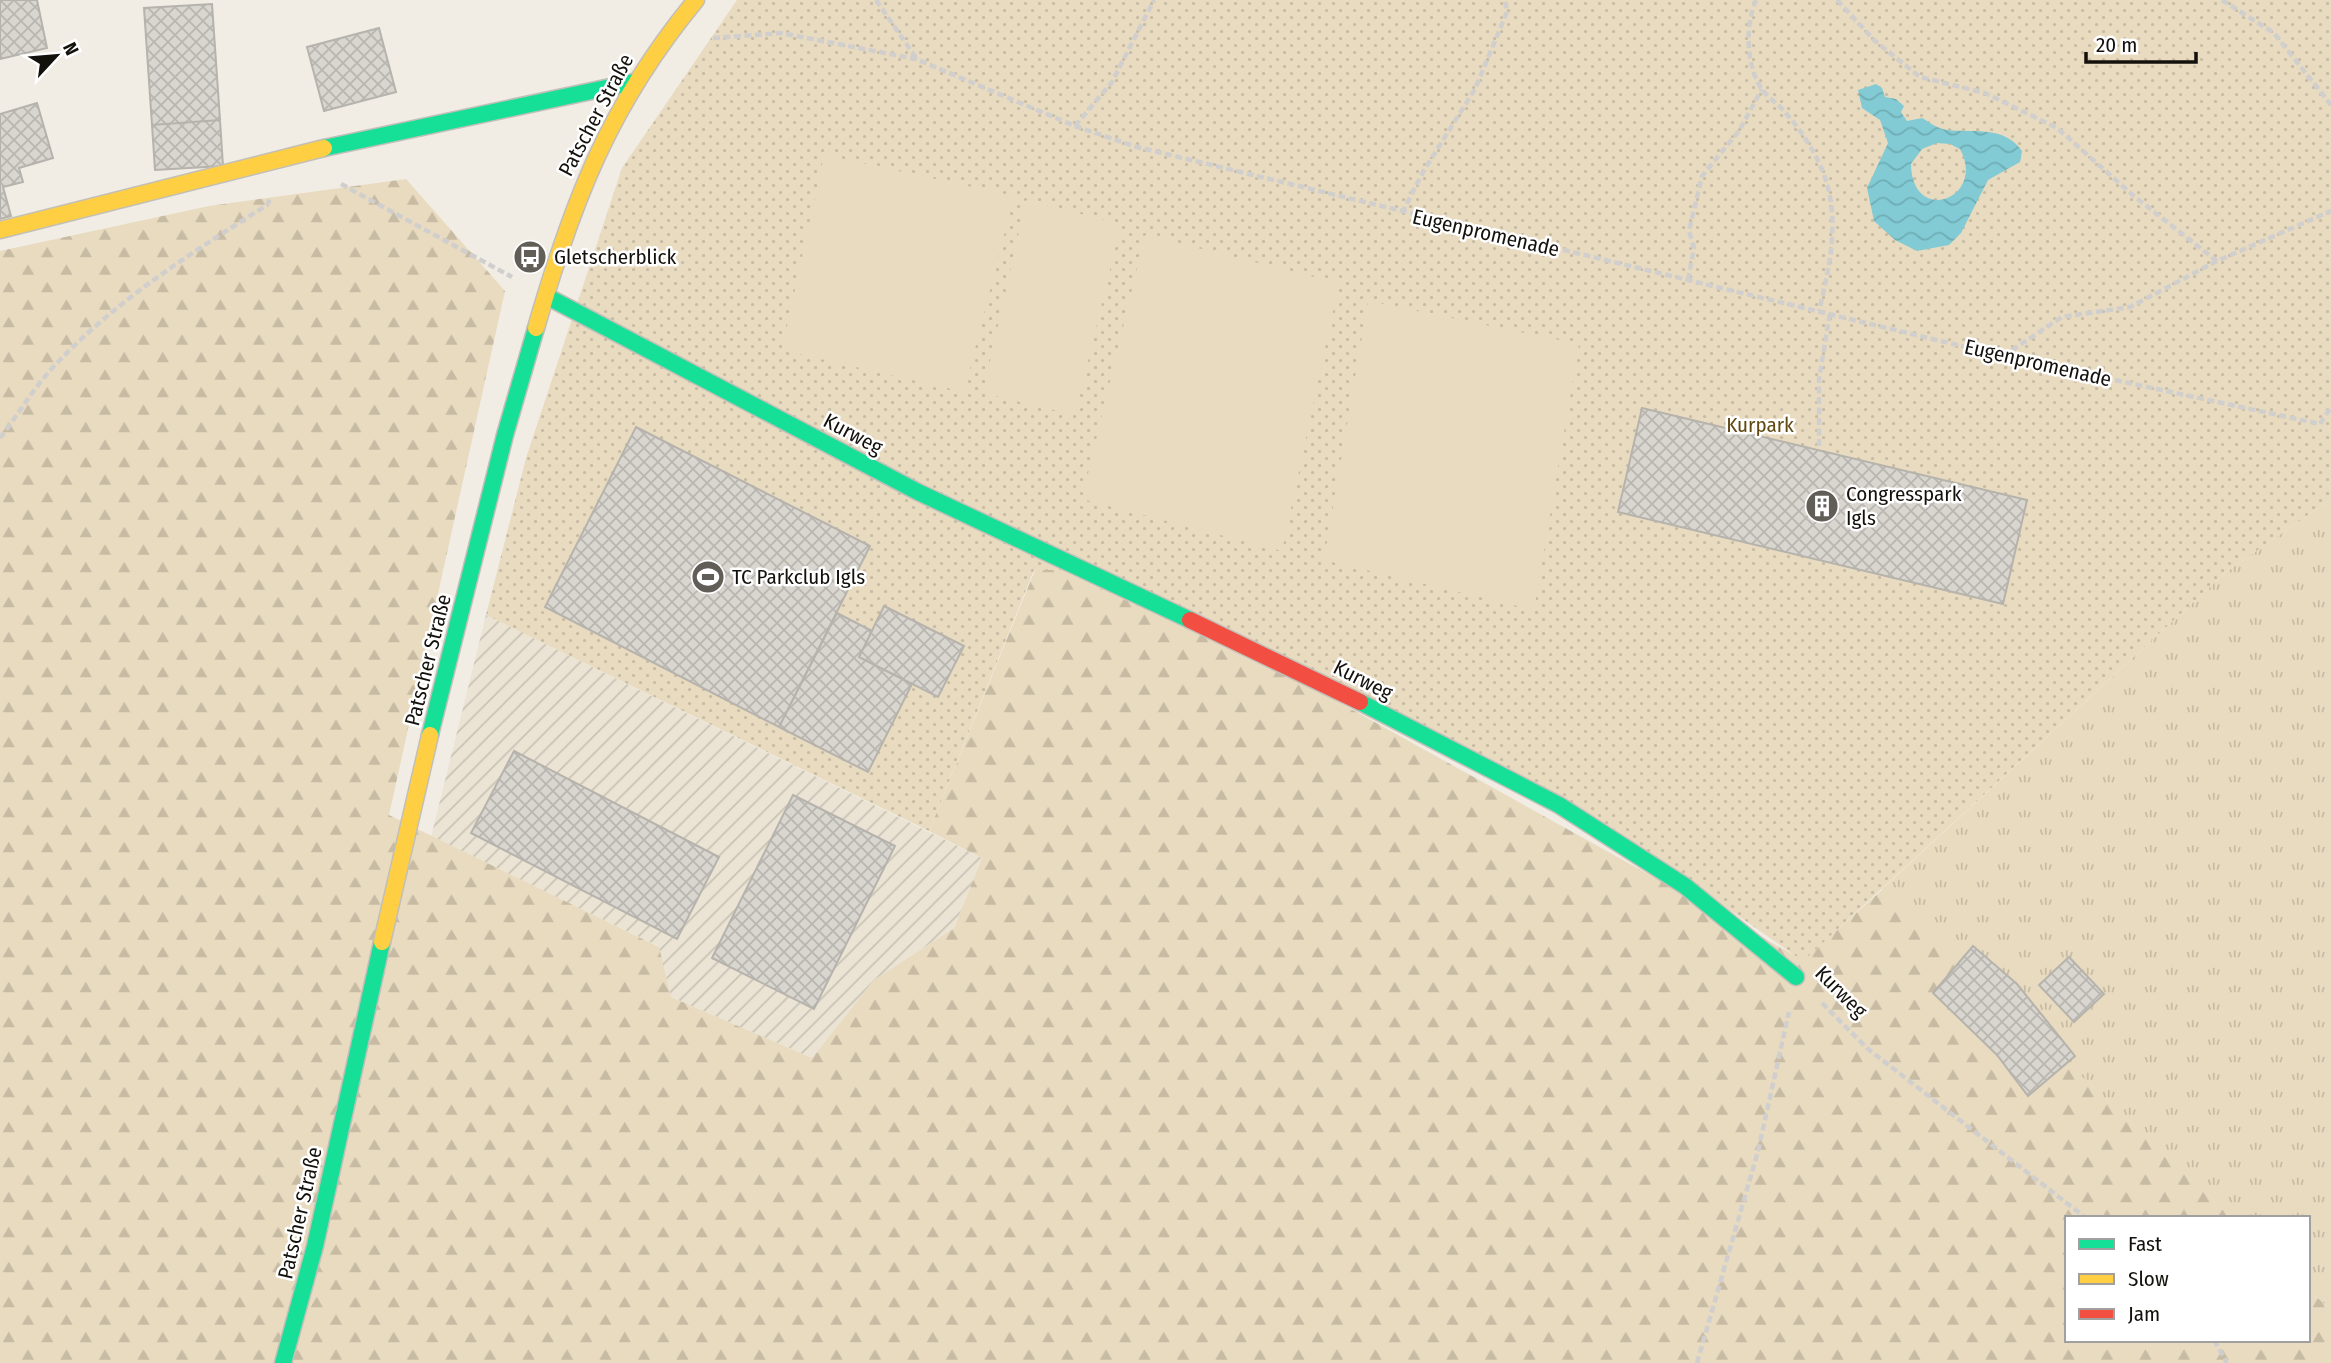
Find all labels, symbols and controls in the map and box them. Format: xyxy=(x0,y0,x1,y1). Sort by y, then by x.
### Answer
north arrow xyxy=(21,21,91,91)
scale bar xyxy=(2086,21,2196,65)
text: 20 m xyxy=(2096,32,2137,58)
text: N xyxy=(58,39,84,59)
street label: Patscher Straße xyxy=(553,49,639,181)
street label: Eugenpromenade xyxy=(1410,203,1562,263)
bus stop icon: Gletscherblick xyxy=(511,238,549,276)
place label: Gletscherblick xyxy=(554,244,676,270)
street label: Eugenpromenade xyxy=(1962,333,2114,393)
street label: Kurweg xyxy=(819,408,887,460)
park label: Kurpark xyxy=(1726,412,1794,438)
place label: Congresspark Igls xyxy=(1846,481,1962,531)
building icon: Congresspark Igls xyxy=(1803,487,1841,525)
sports icon: TC Parkclub Igls xyxy=(689,558,727,596)
place label: TC Parkclub Igls xyxy=(732,564,865,590)
street label: Patscher Straße xyxy=(399,592,457,728)
street label: Kurweg xyxy=(1329,654,1397,706)
street label: Kurweg xyxy=(1809,960,1873,1024)
street label: Patscher Straße xyxy=(272,1145,328,1281)
legend xyxy=(2065,1216,2310,1342)
text: Fast xyxy=(2128,1231,2162,1257)
text: Slow xyxy=(2128,1266,2169,1292)
text: Jam xyxy=(2128,1301,2160,1327)

